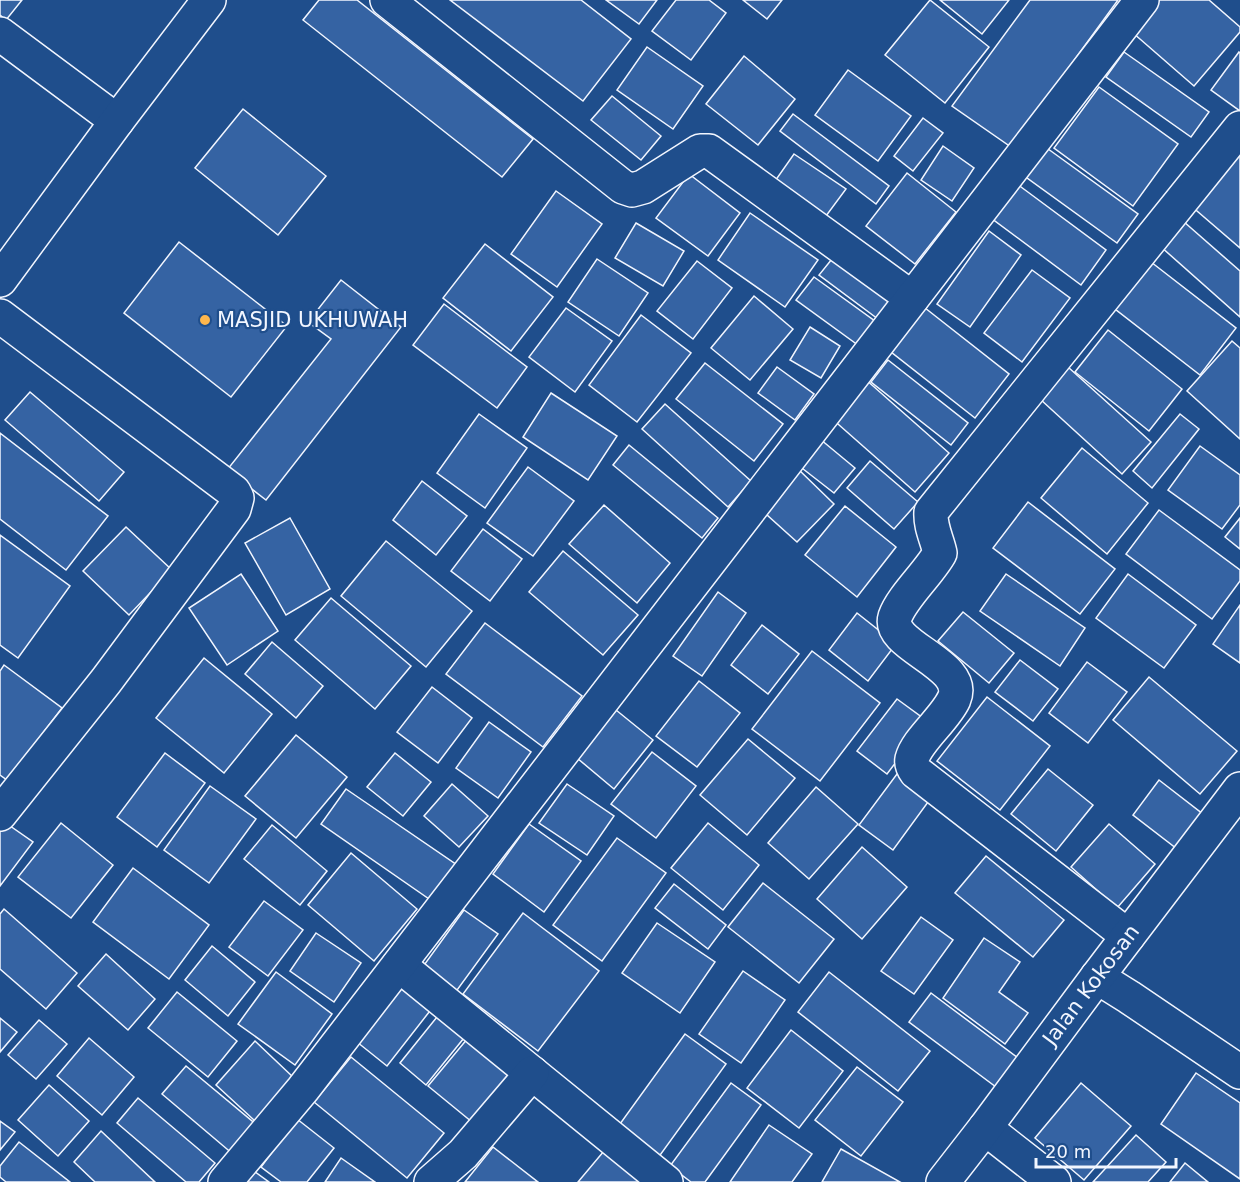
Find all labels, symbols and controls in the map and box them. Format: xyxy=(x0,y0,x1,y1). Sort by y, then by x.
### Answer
place label: MASJID UKHUWAH xyxy=(217,308,408,332)
marker: MASJID UKHUWAH xyxy=(198,313,212,327)
street label: Jalan Kokosan xyxy=(1037,920,1144,1052)
scale bar xyxy=(1036,1131,1176,1169)
text: 20 m xyxy=(1045,1141,1091,1162)

